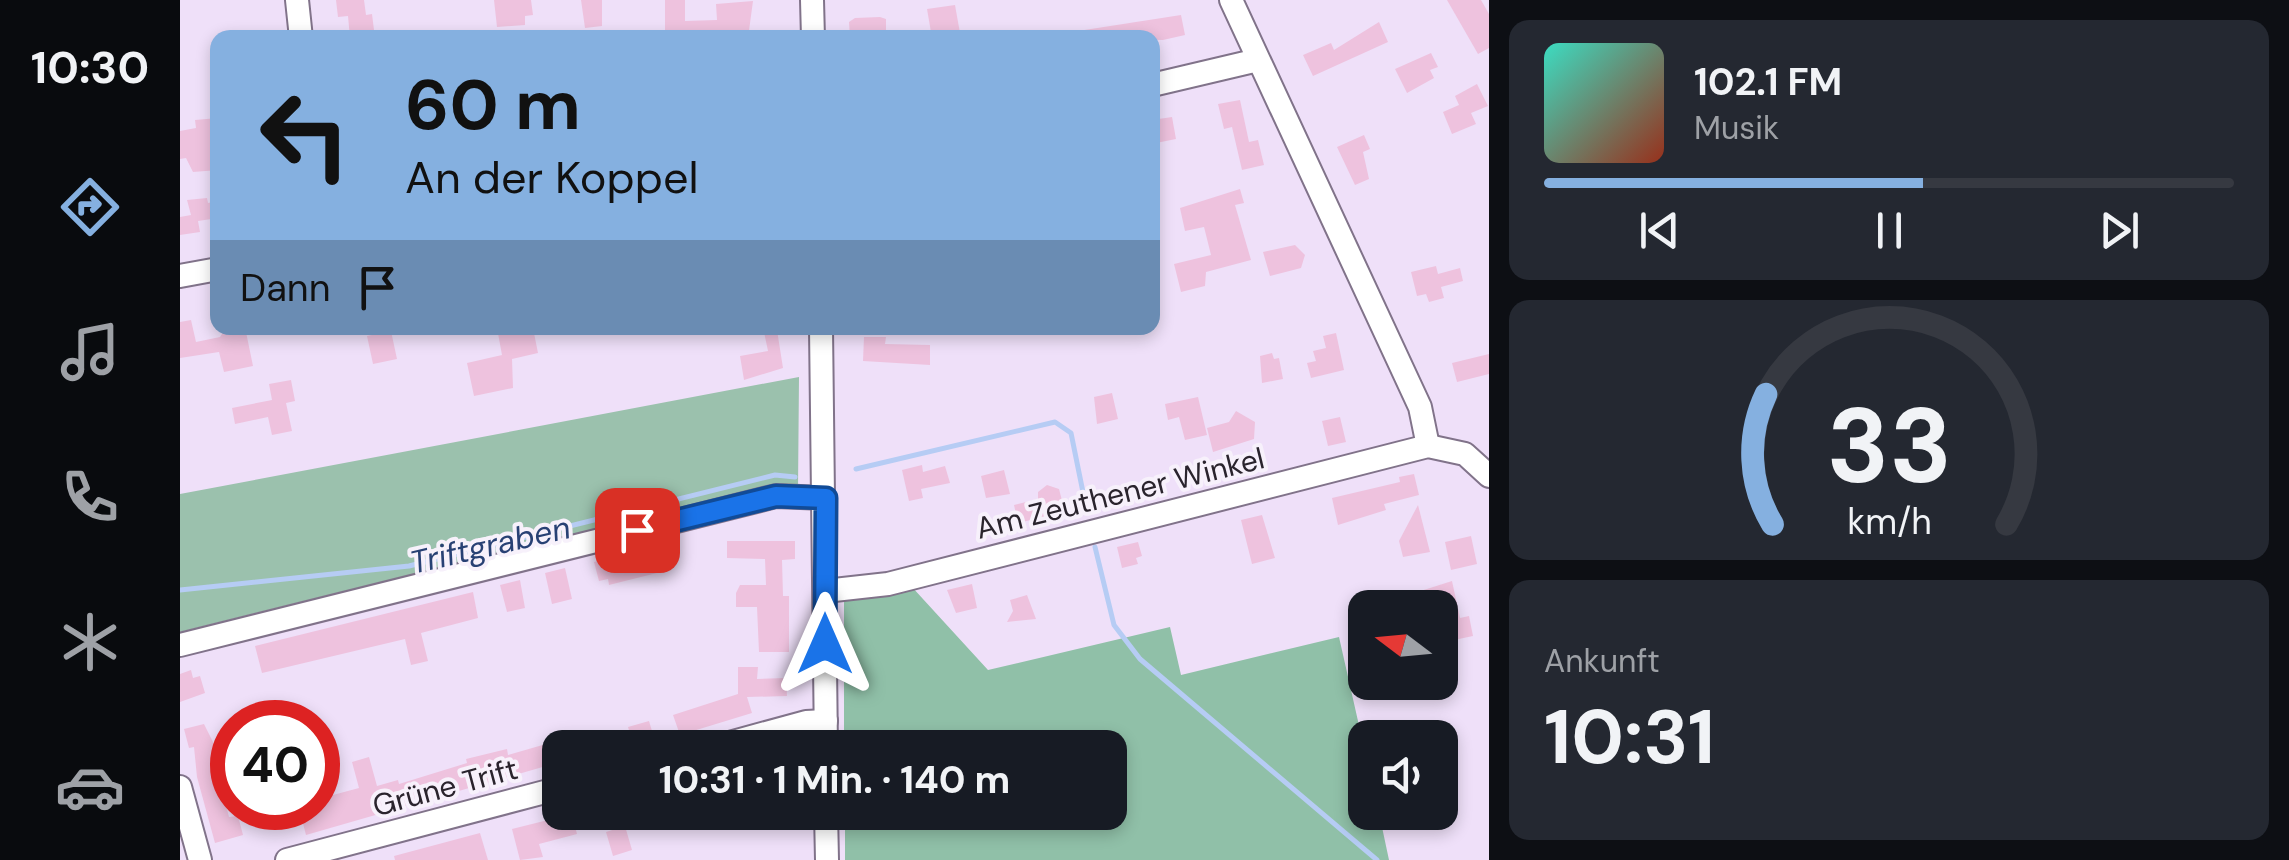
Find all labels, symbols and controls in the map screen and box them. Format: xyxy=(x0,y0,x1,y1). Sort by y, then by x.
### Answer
text: 10:30 xyxy=(31,38,149,97)
text: 102.1 FM xyxy=(1694,57,1842,107)
text: 60 m xyxy=(405,60,581,151)
icon: left xyxy=(240,70,370,200)
text: Musik xyxy=(1694,107,1779,149)
text: An der Koppel xyxy=(405,148,699,207)
icon: directions xyxy=(55,172,125,242)
icon: previous xyxy=(1632,203,1687,258)
icon: pause xyxy=(1862,203,1917,258)
icon: next xyxy=(2092,203,2147,258)
icon: arrive xyxy=(350,260,405,315)
text: Dann xyxy=(240,263,330,313)
icon: music xyxy=(55,317,125,387)
text: 33 xyxy=(1826,379,1952,514)
street label: Am Zeuthener Winkel xyxy=(972,438,1268,548)
icon: phone xyxy=(55,462,125,532)
pin xyxy=(595,488,680,573)
text: km/h xyxy=(1847,499,1931,545)
icon: arrive xyxy=(610,503,665,558)
water label: Triftgraben xyxy=(406,506,574,584)
north arrow xyxy=(1348,590,1458,700)
map controls xyxy=(1348,590,1458,830)
position arrow xyxy=(773,592,877,696)
icon: climate xyxy=(55,607,125,677)
text: Ankunft xyxy=(1544,640,1660,682)
text: 10:31 xyxy=(1544,689,1715,786)
speed limit sign: 40 xyxy=(210,700,340,830)
button: sound xyxy=(1348,720,1458,830)
street label: Grüne Trift xyxy=(368,749,522,825)
icon: car xyxy=(55,752,125,822)
text: 10:31 · 1 Min. · 140 m xyxy=(659,755,1010,805)

